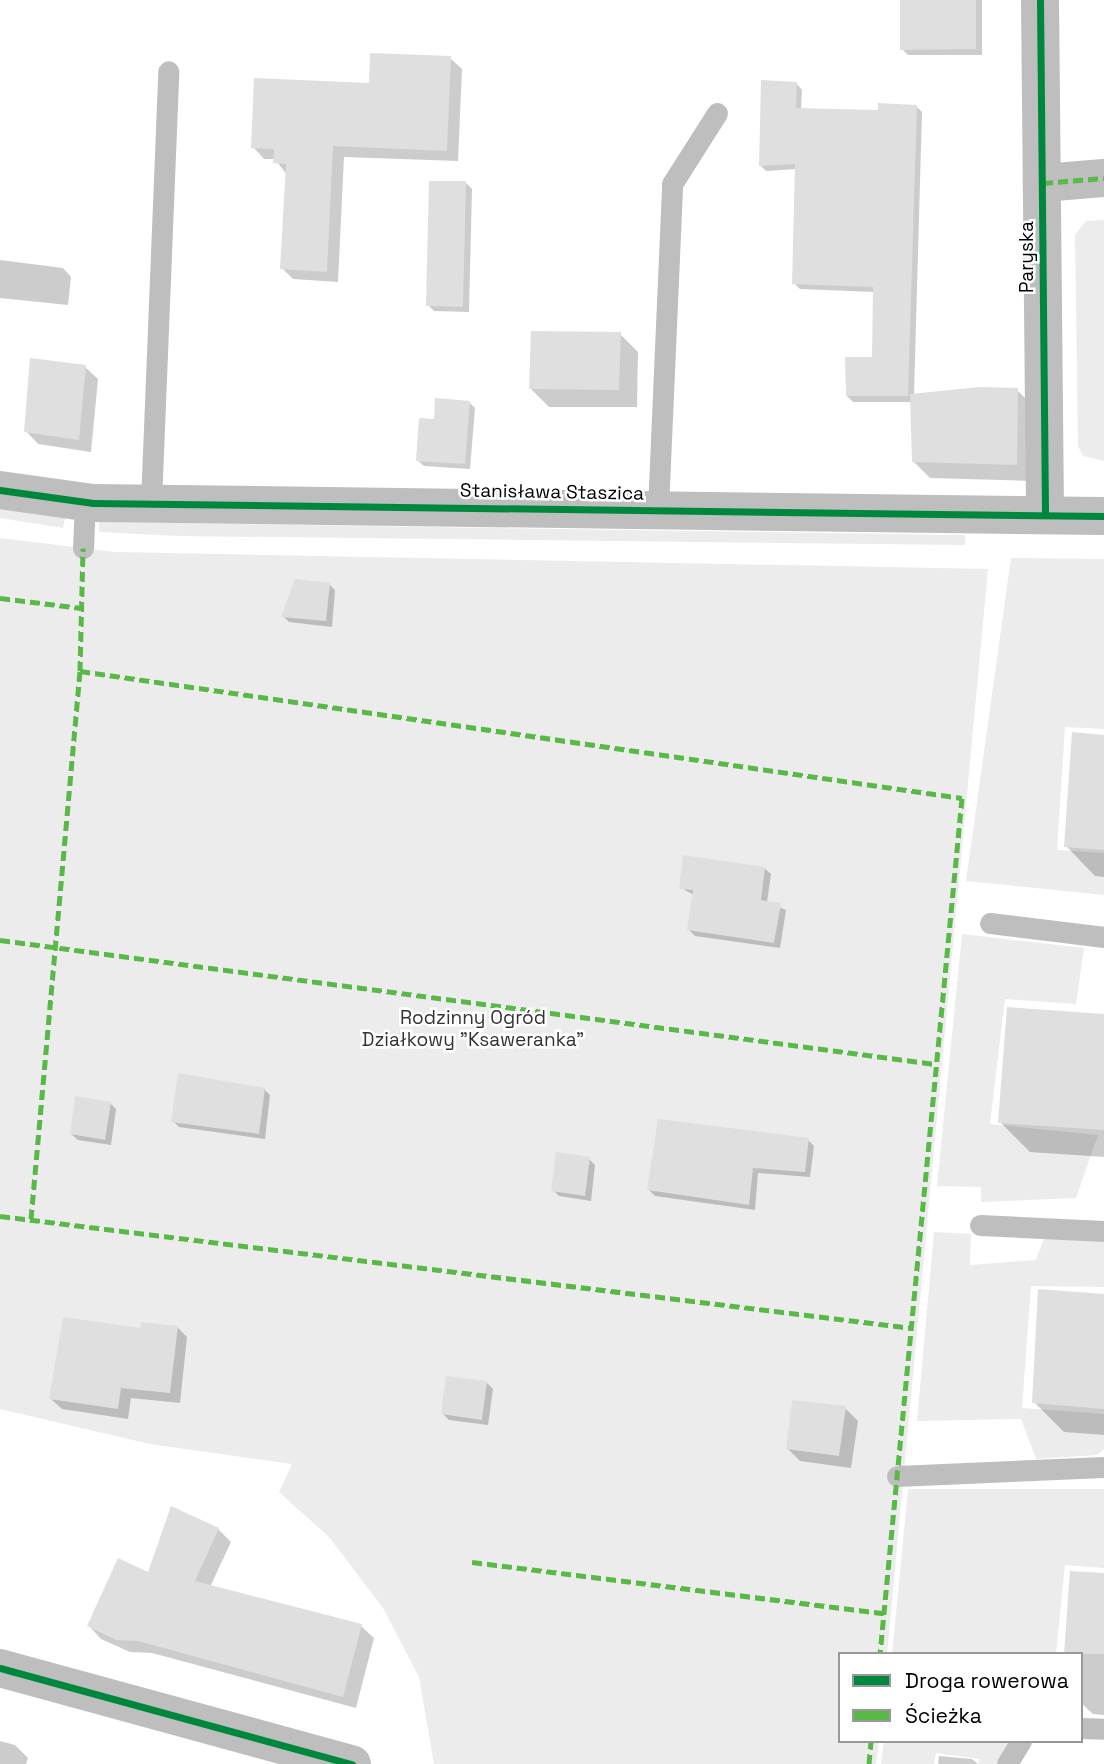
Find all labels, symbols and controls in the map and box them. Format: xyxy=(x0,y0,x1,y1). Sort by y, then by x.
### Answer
street label: Paryska xyxy=(1016,221,1038,293)
street label: Stanisława Staszica xyxy=(460,479,644,505)
park label: Rodzinny Ogród Działkowy "Ksaweranka" xyxy=(362,1007,584,1051)
legend xyxy=(838,1652,1083,1743)
text: Droga rowerowa xyxy=(905,1667,1069,1694)
text: Ścieżka xyxy=(905,1702,982,1729)

